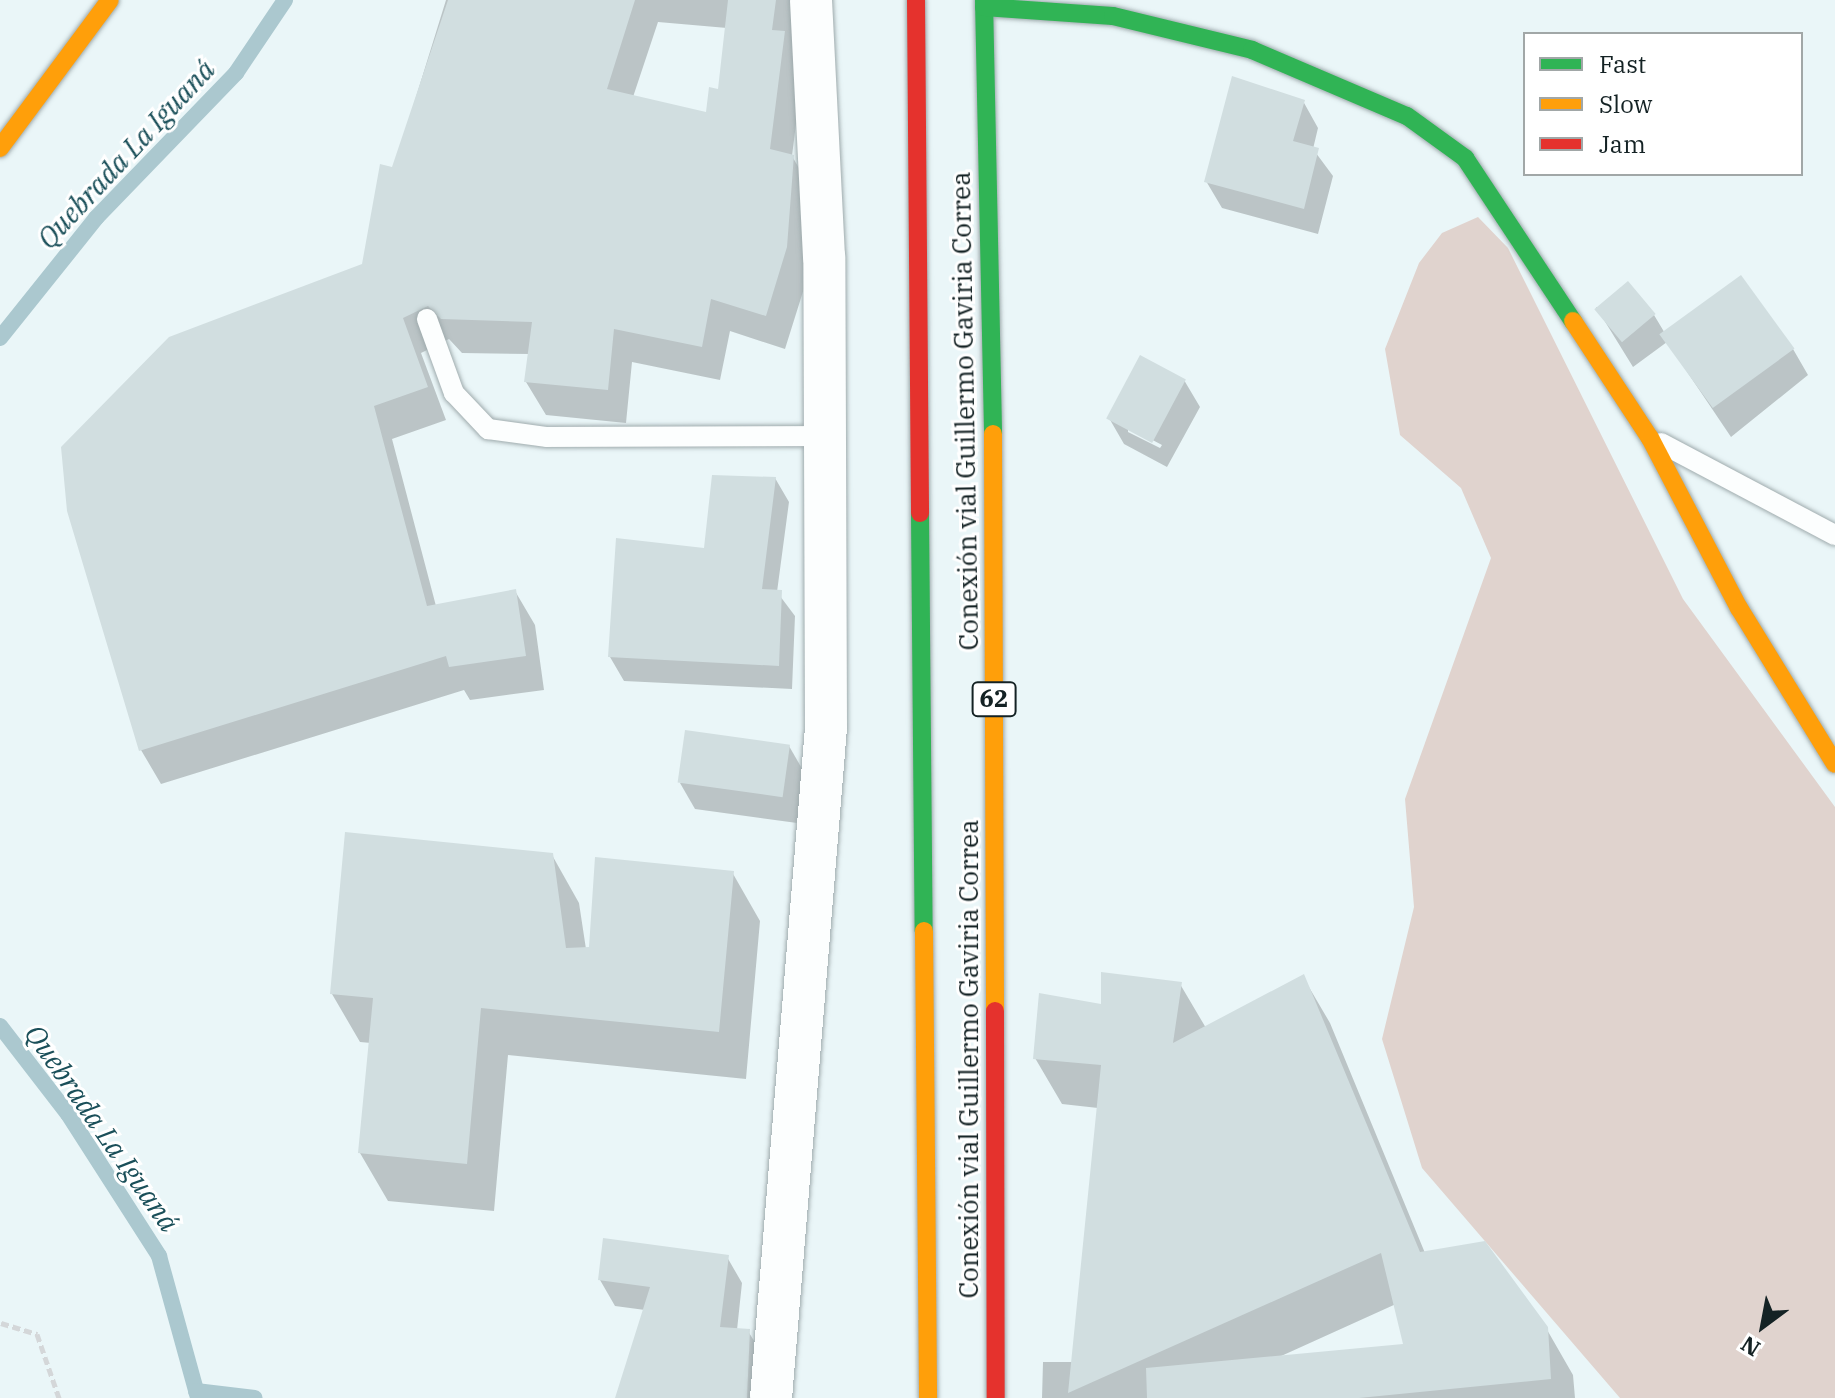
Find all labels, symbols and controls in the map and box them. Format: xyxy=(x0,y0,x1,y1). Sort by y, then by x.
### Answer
legend xyxy=(1523,32,1803,176)
text: Fast xyxy=(1599,48,1646,80)
water label: Quebrada La Iguaná xyxy=(30,53,222,255)
text: Slow xyxy=(1599,88,1652,120)
text: Jam xyxy=(1599,128,1646,160)
street label: Conexión vial Guillermo Gaviria Correa xyxy=(945,171,985,651)
road number: 62 xyxy=(970,679,1018,719)
street label: Conexión vial Guillermo Gaviria Correa xyxy=(953,820,985,1298)
water label: Quebrada La Iguaná xyxy=(18,1018,186,1238)
north arrow xyxy=(1723,1286,1803,1366)
text: N xyxy=(1735,1330,1765,1364)

